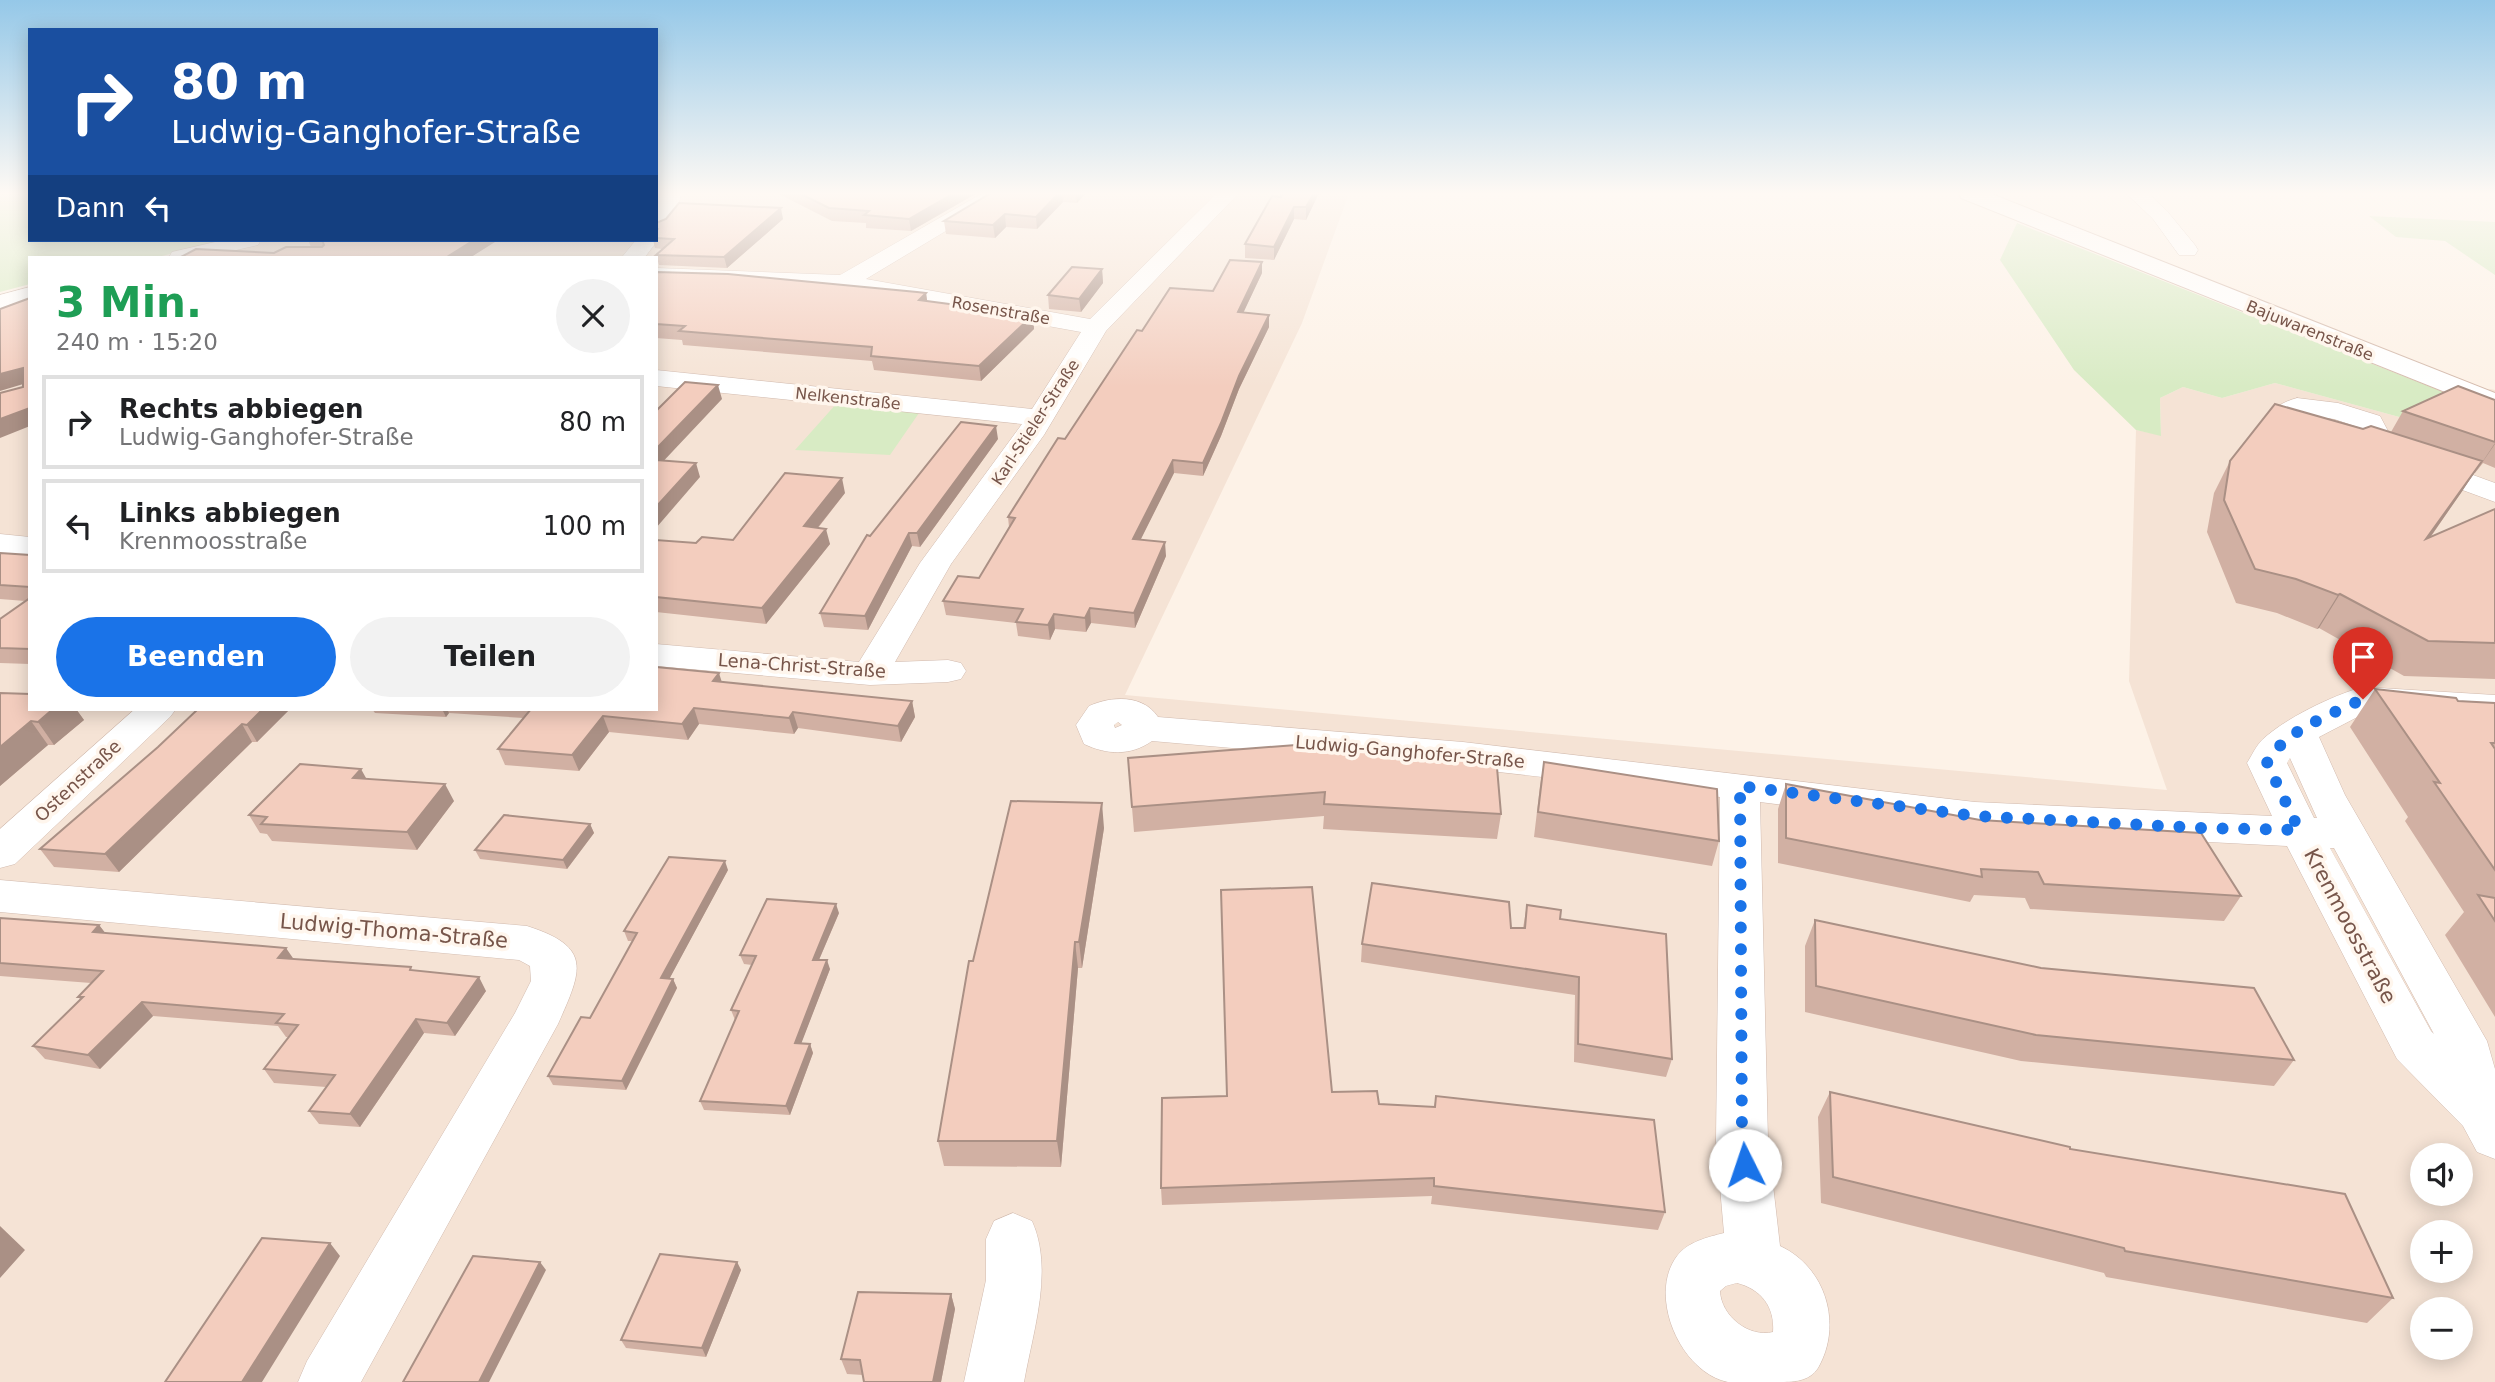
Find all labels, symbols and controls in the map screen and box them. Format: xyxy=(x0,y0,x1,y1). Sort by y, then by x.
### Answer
text: 80 m xyxy=(171,54,307,111)
icon: right xyxy=(56,56,147,147)
text: Ludwig-Ganghofer-Straße xyxy=(171,113,581,151)
icon: left xyxy=(139,189,177,227)
text: Dann xyxy=(56,193,125,223)
text: 3 Min. xyxy=(56,278,202,327)
button: close xyxy=(556,279,630,353)
street label: Rosenstraße xyxy=(950,293,1052,328)
street label: Bajuwarenstraße xyxy=(2243,296,2376,365)
text: 240 m · 15:20 xyxy=(56,329,218,355)
street label: Karl-Stieler-Straße xyxy=(988,356,1083,489)
street label: Nelkenstraße xyxy=(794,384,902,413)
text: Rechts abbiegen xyxy=(119,394,364,424)
icon: right xyxy=(60,403,98,441)
text: 80 m xyxy=(559,407,626,437)
text: Ludwig-Ganghofer-Straße xyxy=(119,424,414,450)
text: Links abbiegen xyxy=(119,498,341,528)
icon: left xyxy=(60,507,98,545)
text: 100 m xyxy=(543,511,626,541)
text: Krenmoosstraße xyxy=(119,528,307,554)
button: Beenden xyxy=(56,617,336,697)
button: Teilen xyxy=(350,617,630,697)
pin xyxy=(2333,627,2393,699)
icon: arrive xyxy=(2344,638,2382,676)
street label: Lena-Christ-Straße xyxy=(717,649,887,682)
street label: Ludwig-Ganghofer-Straße xyxy=(1294,731,1526,772)
street label: Ostenstraße xyxy=(30,735,125,826)
street label: Krenmoosstraße xyxy=(2299,844,2401,1008)
street label: Ludwig-Thoma-Straße xyxy=(279,909,509,953)
position arrow xyxy=(1708,1128,1782,1202)
map controls xyxy=(2410,1143,2473,1360)
button: sound xyxy=(2410,1143,2473,1206)
button: + xyxy=(2410,1220,2473,1283)
button: − xyxy=(2410,1297,2473,1360)

